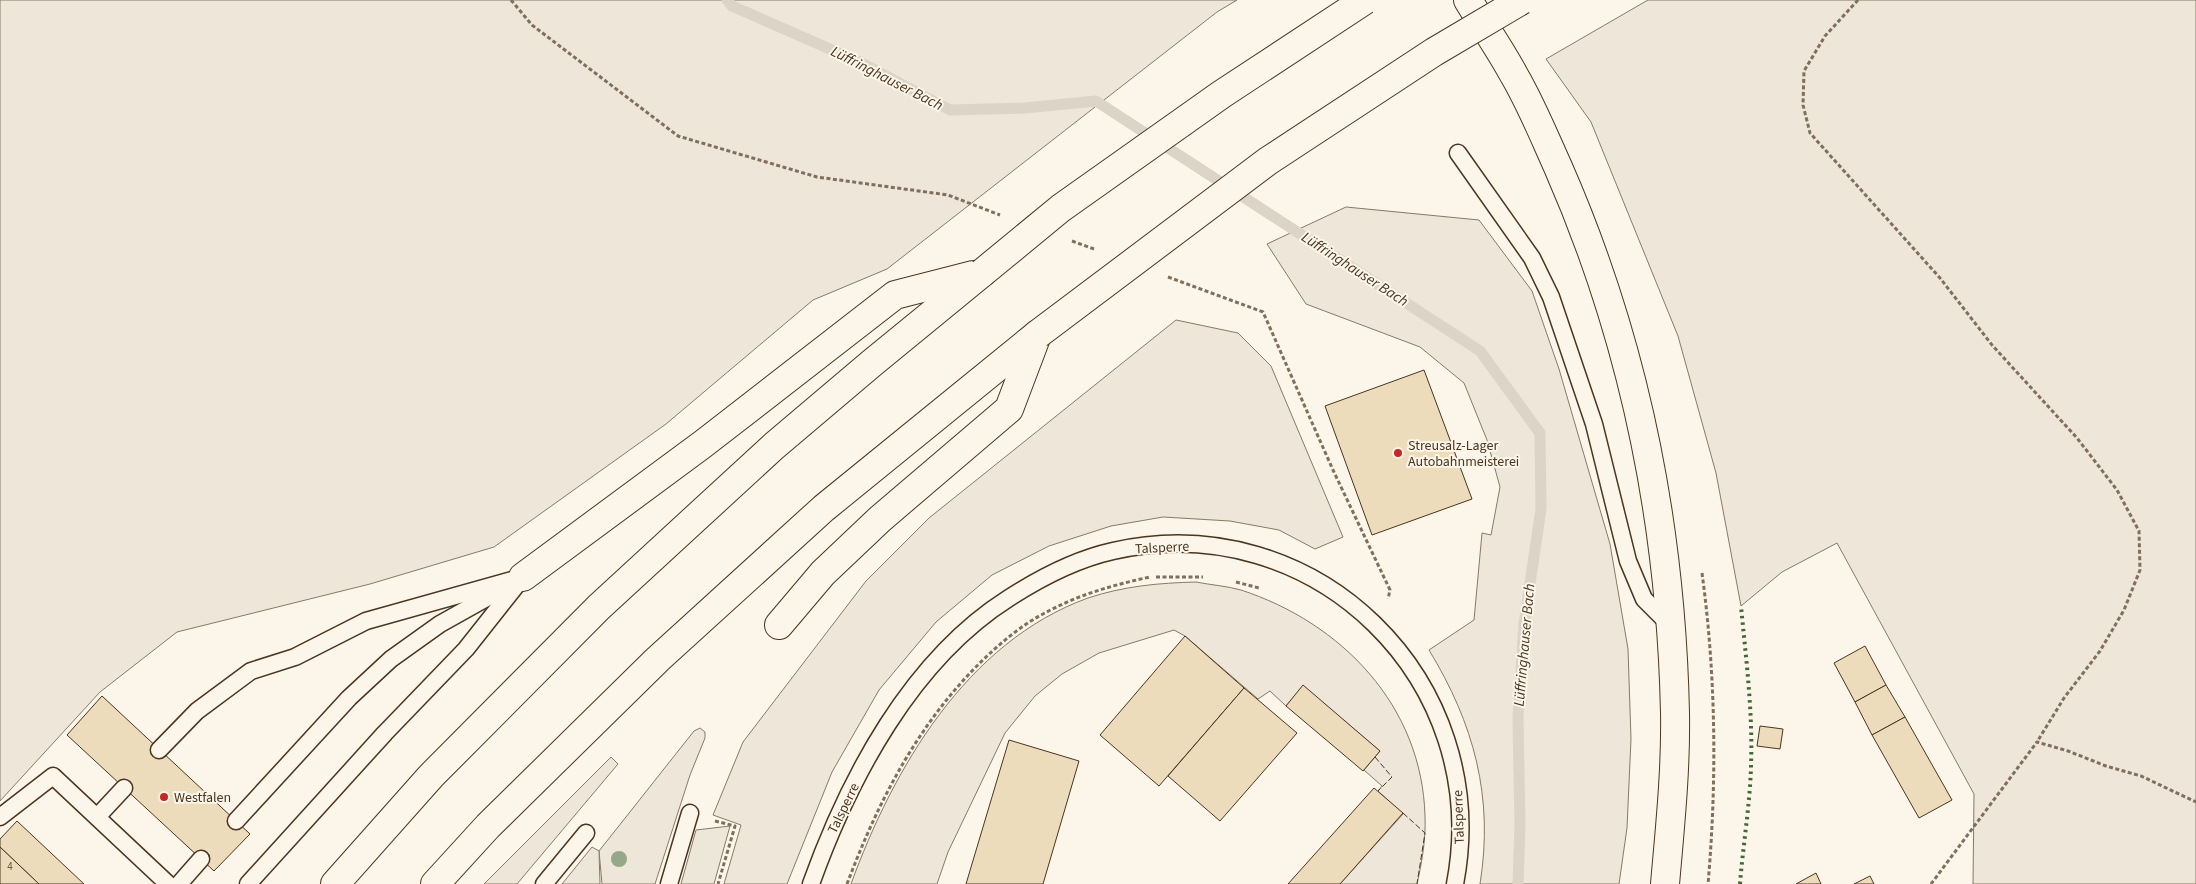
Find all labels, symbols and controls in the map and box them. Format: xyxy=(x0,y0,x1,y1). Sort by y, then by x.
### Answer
water label: Lüffringhauser Bach xyxy=(827,41,947,116)
water label: Lüffringhauser Bach xyxy=(1297,227,1412,312)
place label: Streusalz-Lager Autobahnmeisterei xyxy=(1408,436,1519,472)
marker: Streusalz-Lager Autobahnmeisterei xyxy=(1392,447,1404,459)
street label: Talsperre xyxy=(1134,537,1190,559)
water label: Lüffringhauser Bach xyxy=(1509,583,1540,707)
street label: Talsperre xyxy=(823,780,865,837)
place label: Westfalen xyxy=(174,788,231,808)
street label: Talsperre xyxy=(1448,789,1470,844)
marker: Westfalen xyxy=(158,791,170,803)
house number: 4 xyxy=(7,859,13,874)

